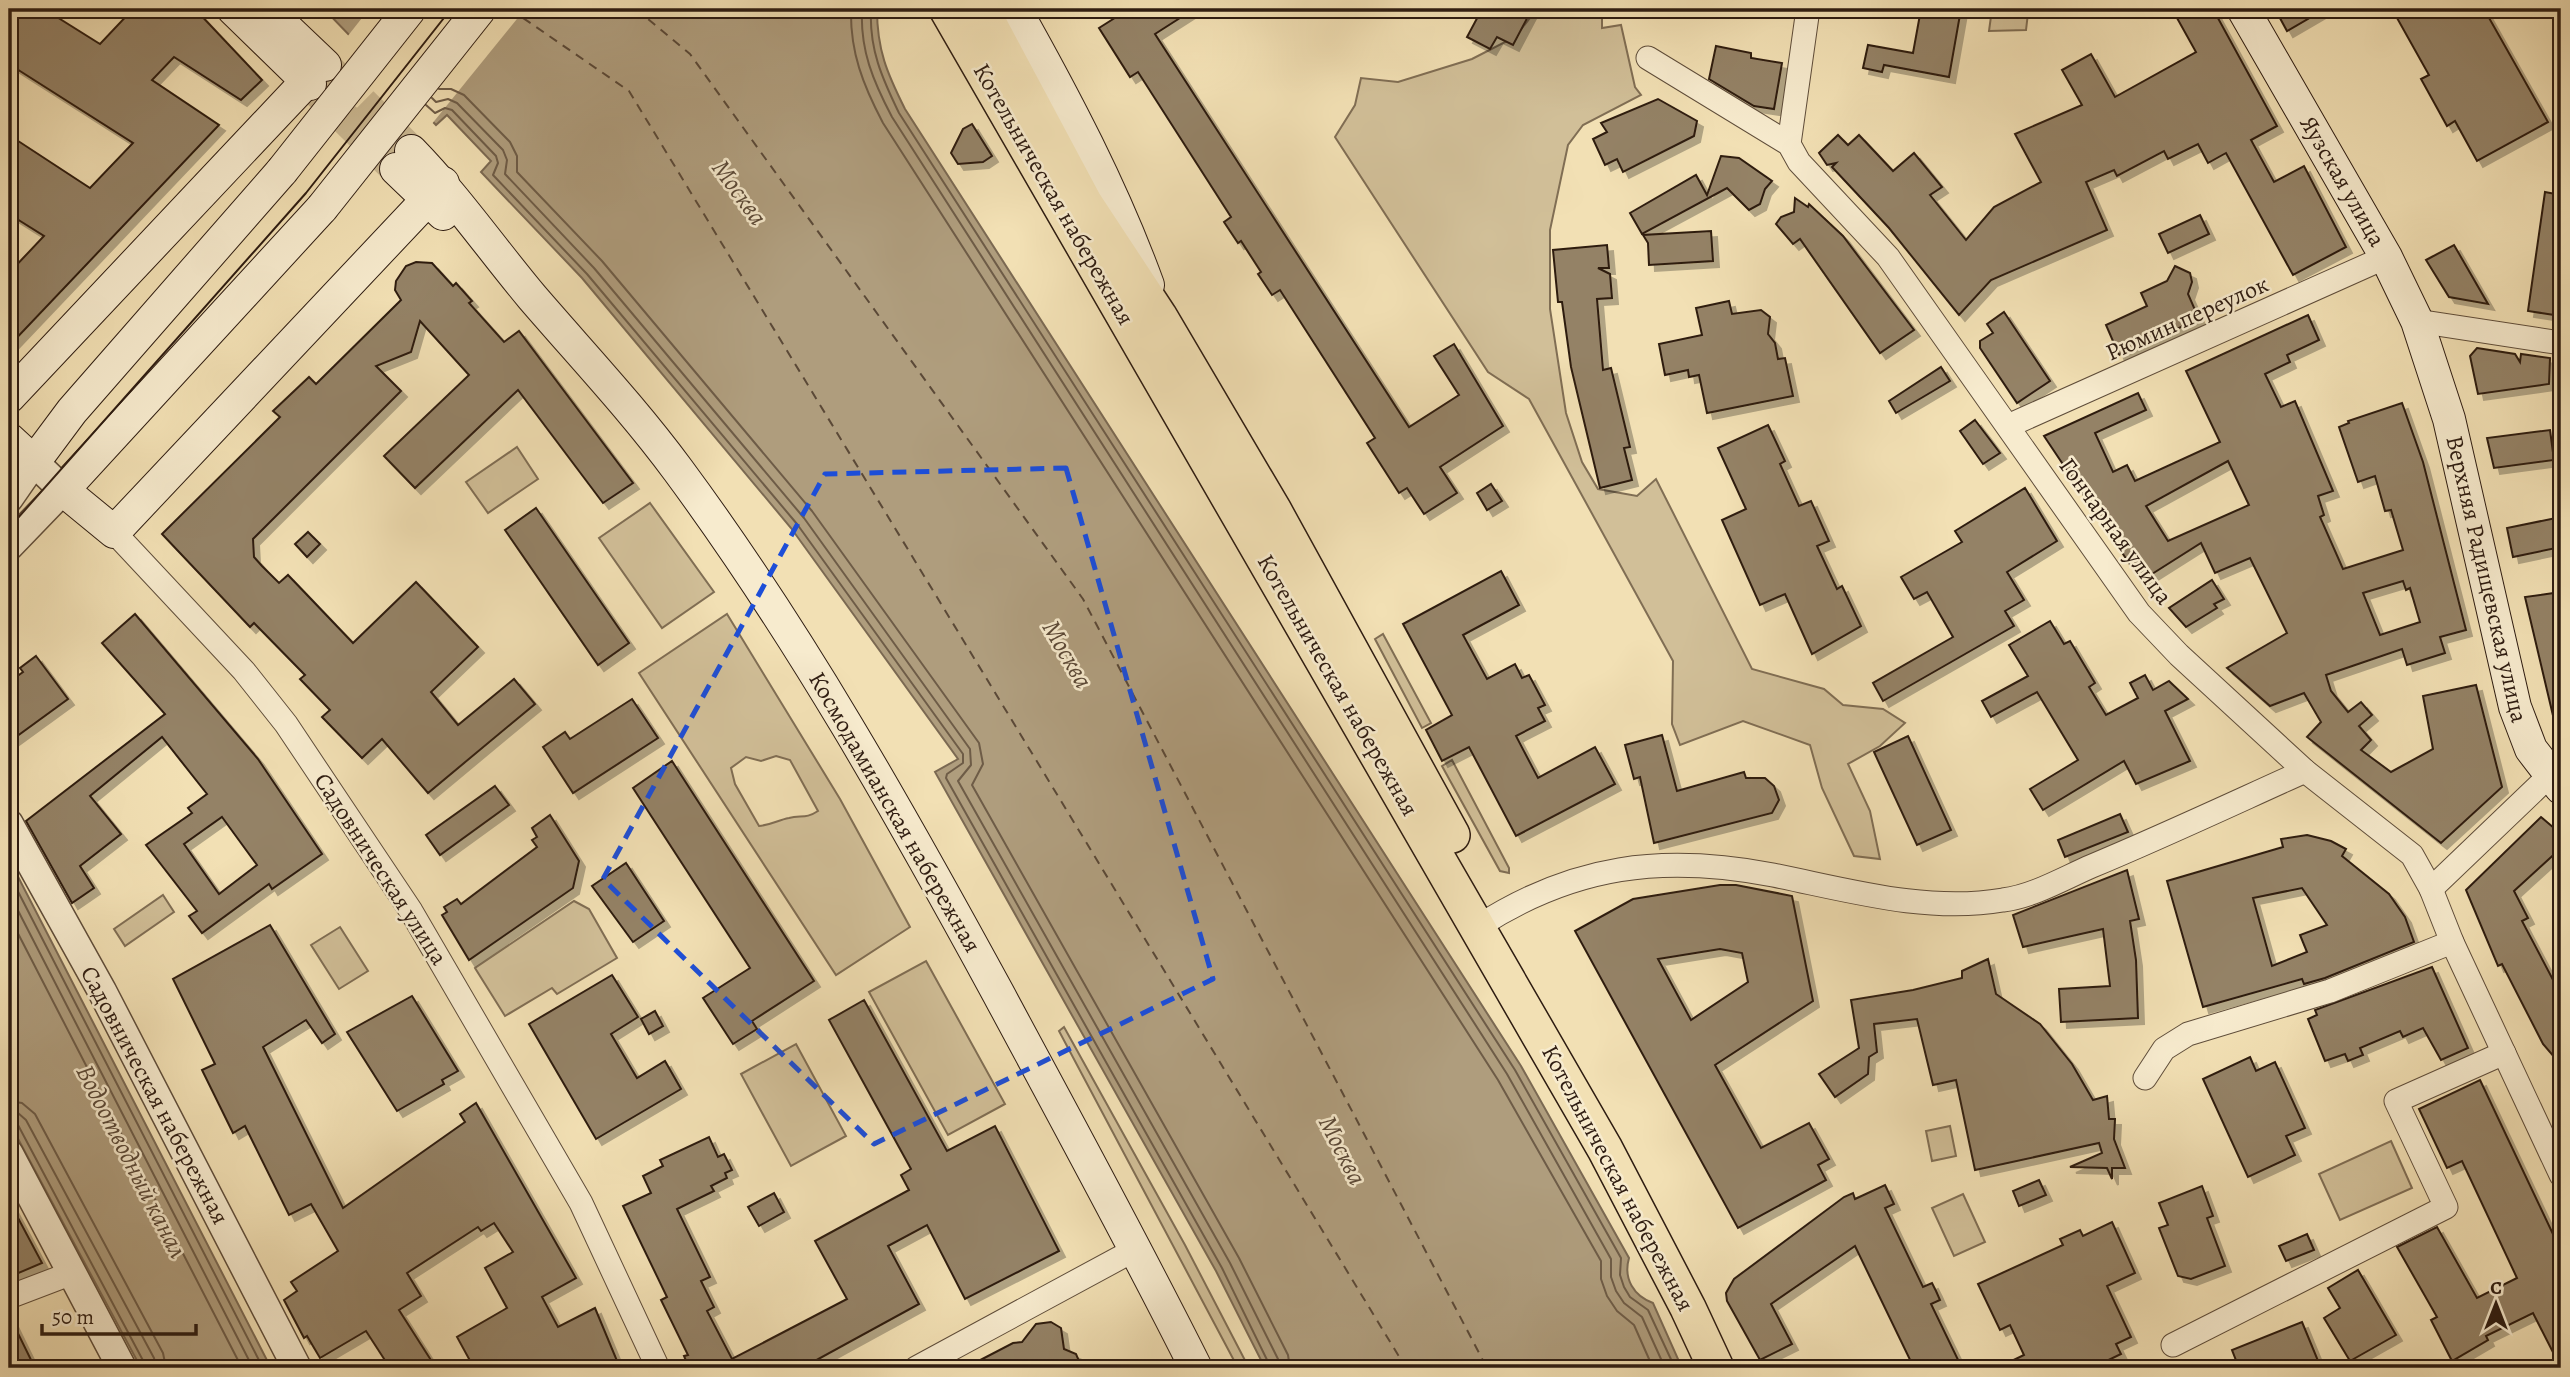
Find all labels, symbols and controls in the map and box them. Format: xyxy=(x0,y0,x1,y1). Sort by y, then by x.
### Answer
street label: Котельническая набережная xyxy=(966,57,1142,331)
street label: Яузская улица xyxy=(2293,110,2393,252)
water label: Москва xyxy=(704,152,775,232)
street label: Рюмин переулок xyxy=(2101,268,2273,368)
street label: Верхняя Радищевская улица xyxy=(2438,432,2536,726)
street label: Гончарная улица xyxy=(2052,451,2180,611)
street label: Котельническая набережная xyxy=(1250,548,1426,822)
water label: Москва xyxy=(1034,614,1101,695)
street label: Космодамианская набережная xyxy=(801,666,989,958)
street label: Садовническая улица xyxy=(307,767,455,971)
street label: Садовническая набережная xyxy=(73,960,237,1230)
street label: Котельническая набережная xyxy=(1534,1039,1702,1317)
water label: Водоотводный канал xyxy=(68,1058,196,1265)
water label: Москва xyxy=(1310,1109,1375,1191)
north arrow xyxy=(2462,1268,2532,1338)
text: С xyxy=(2490,1275,2502,1301)
scale bar xyxy=(42,1293,196,1337)
text: 50 m xyxy=(52,1303,94,1331)

